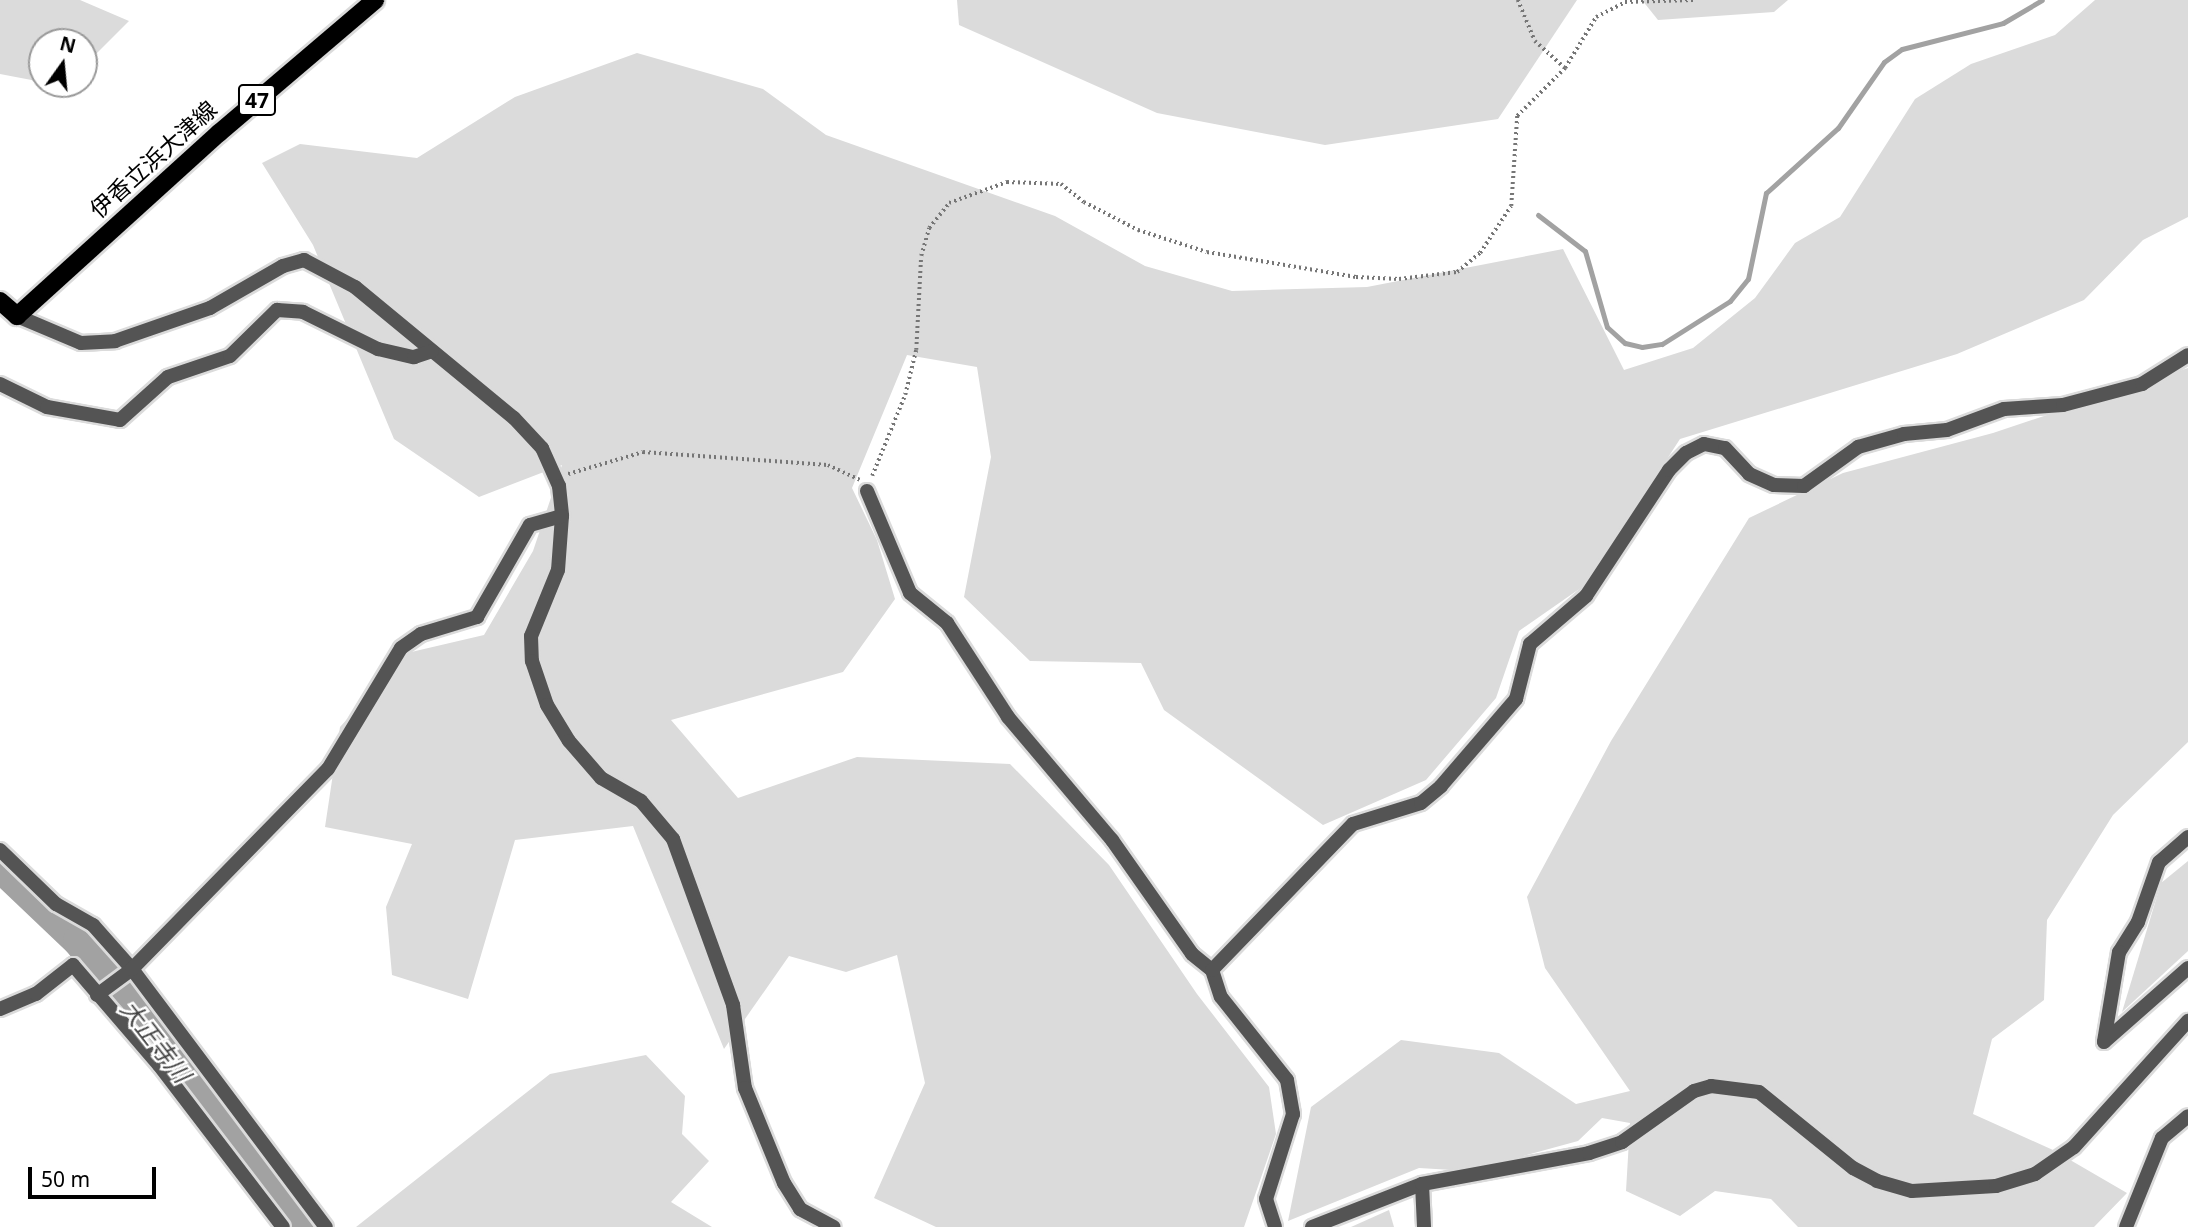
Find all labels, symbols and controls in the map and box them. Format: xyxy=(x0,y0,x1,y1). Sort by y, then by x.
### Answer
north arrow xyxy=(28,28,98,98)
text: N xyxy=(57,30,79,59)
road number: 47 xyxy=(238,82,276,118)
street label: 伊香立浜大津線 xyxy=(84,95,222,223)
water label: 大正寺川 xyxy=(115,994,197,1088)
scale bar xyxy=(32,1154,159,1198)
text: 50 m xyxy=(41,1165,90,1193)

